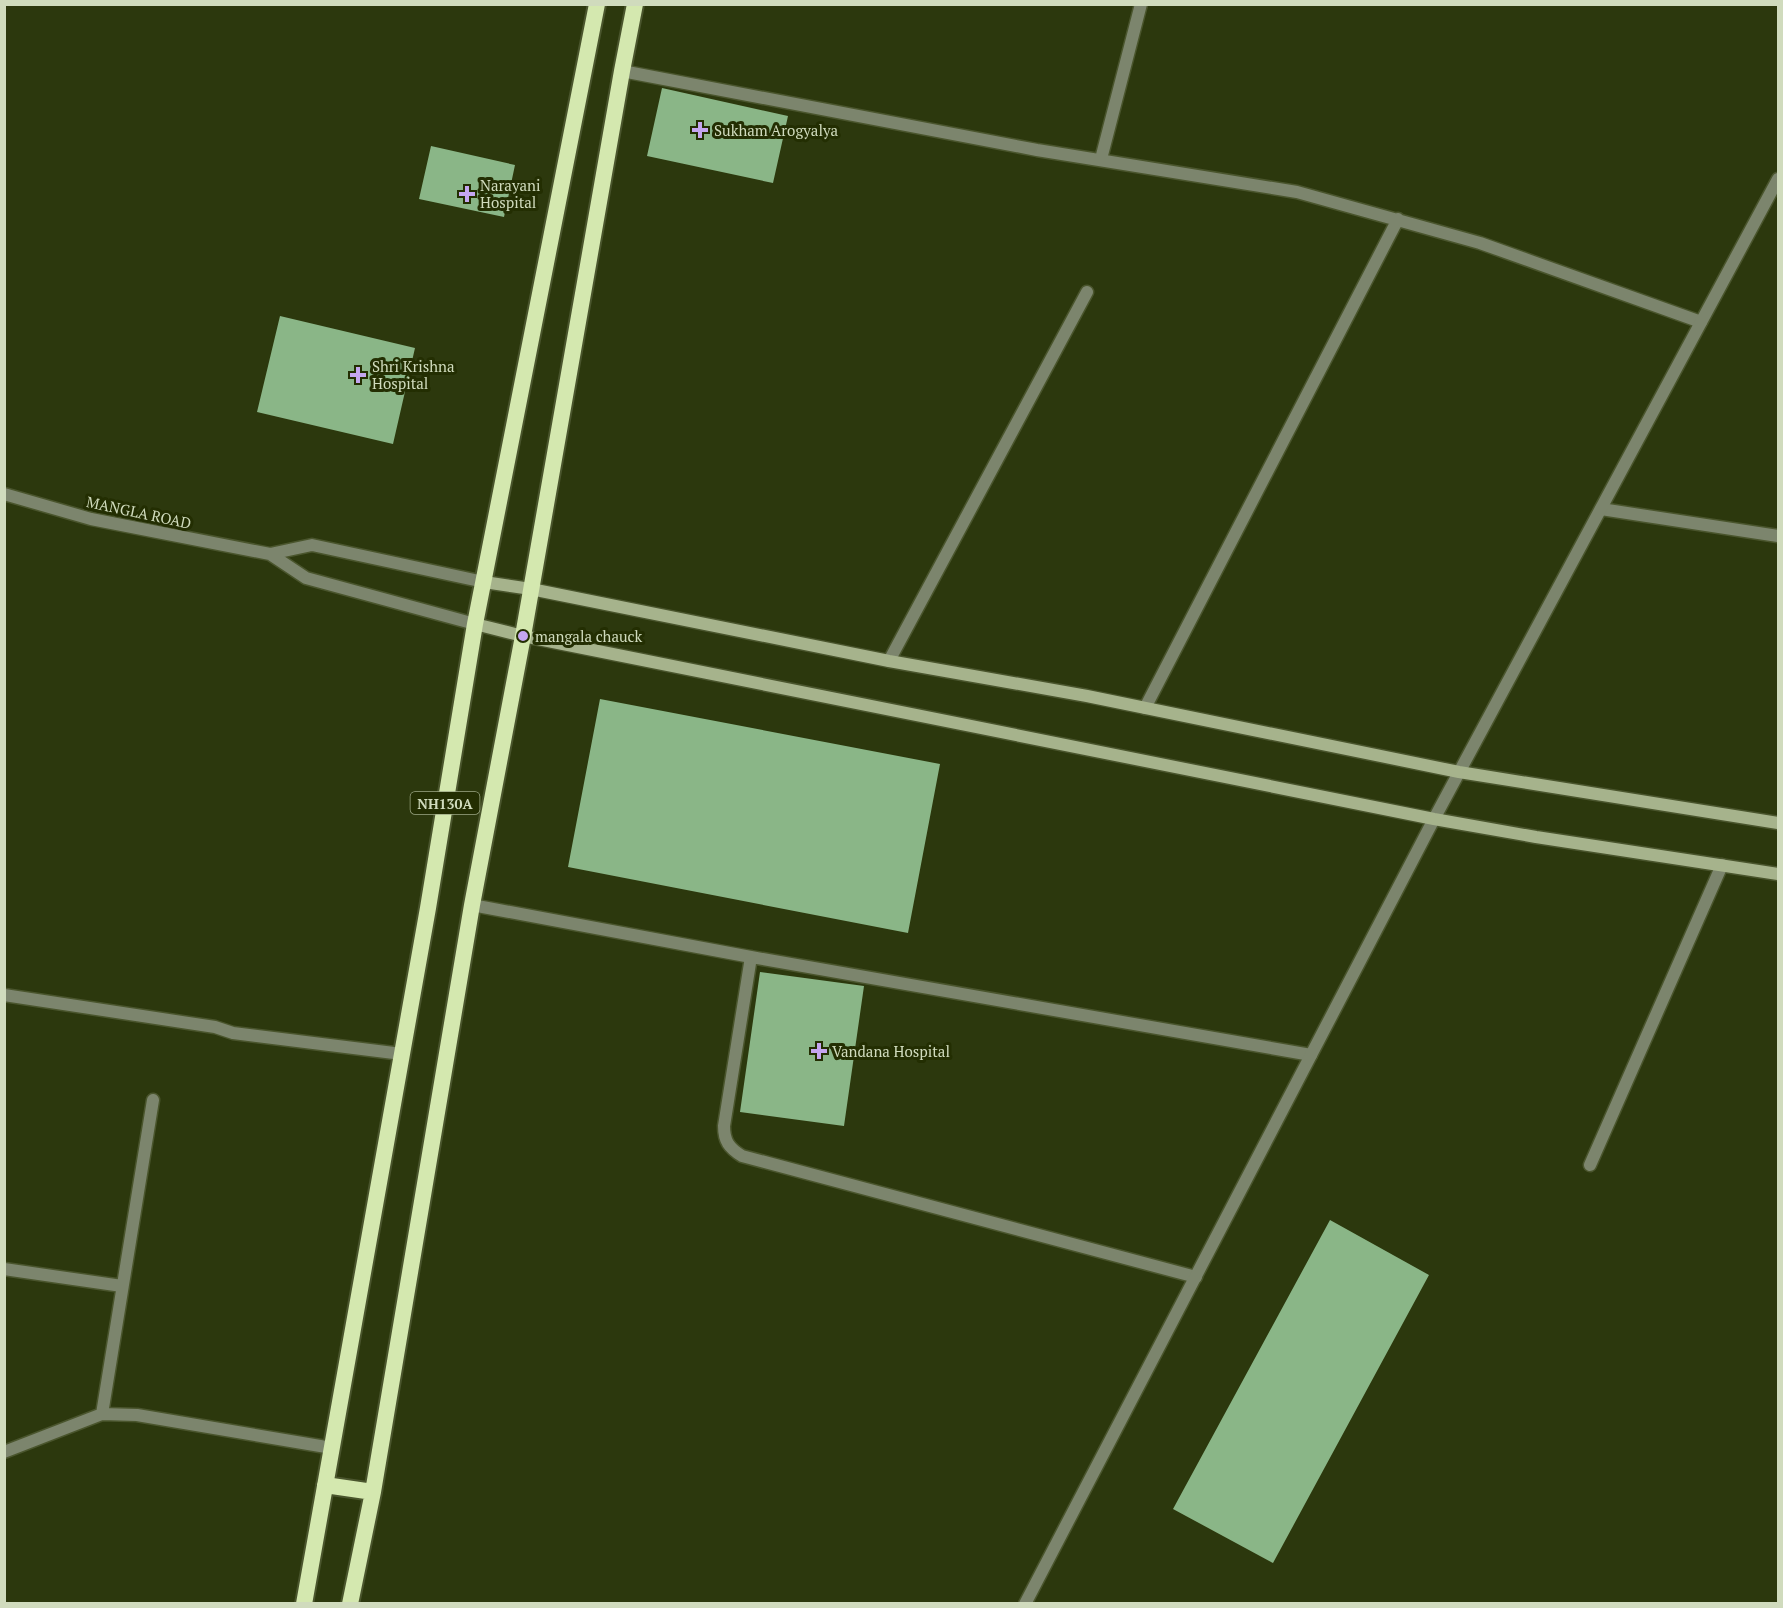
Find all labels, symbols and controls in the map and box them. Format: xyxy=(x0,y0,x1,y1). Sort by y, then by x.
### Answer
place label: Sukham Arogyalya xyxy=(714,120,839,140)
marker: Sukham Arogyalya xyxy=(691,121,709,139)
place label: Narayani Hospital xyxy=(480,175,540,212)
marker: Narayani Hospital xyxy=(458,185,476,203)
place label: Shri Krishna Hospital xyxy=(372,356,455,393)
marker: Shri Krishna Hospital xyxy=(349,366,367,384)
street label: MANGLA ROAD xyxy=(85,491,193,533)
place label: mangala chauck xyxy=(535,626,643,646)
marker: mangala chauck xyxy=(516,629,530,643)
road number: NH130A xyxy=(410,792,480,814)
place label: Vandana Hospital xyxy=(832,1041,950,1061)
marker: Vandana Hospital xyxy=(810,1042,828,1060)

